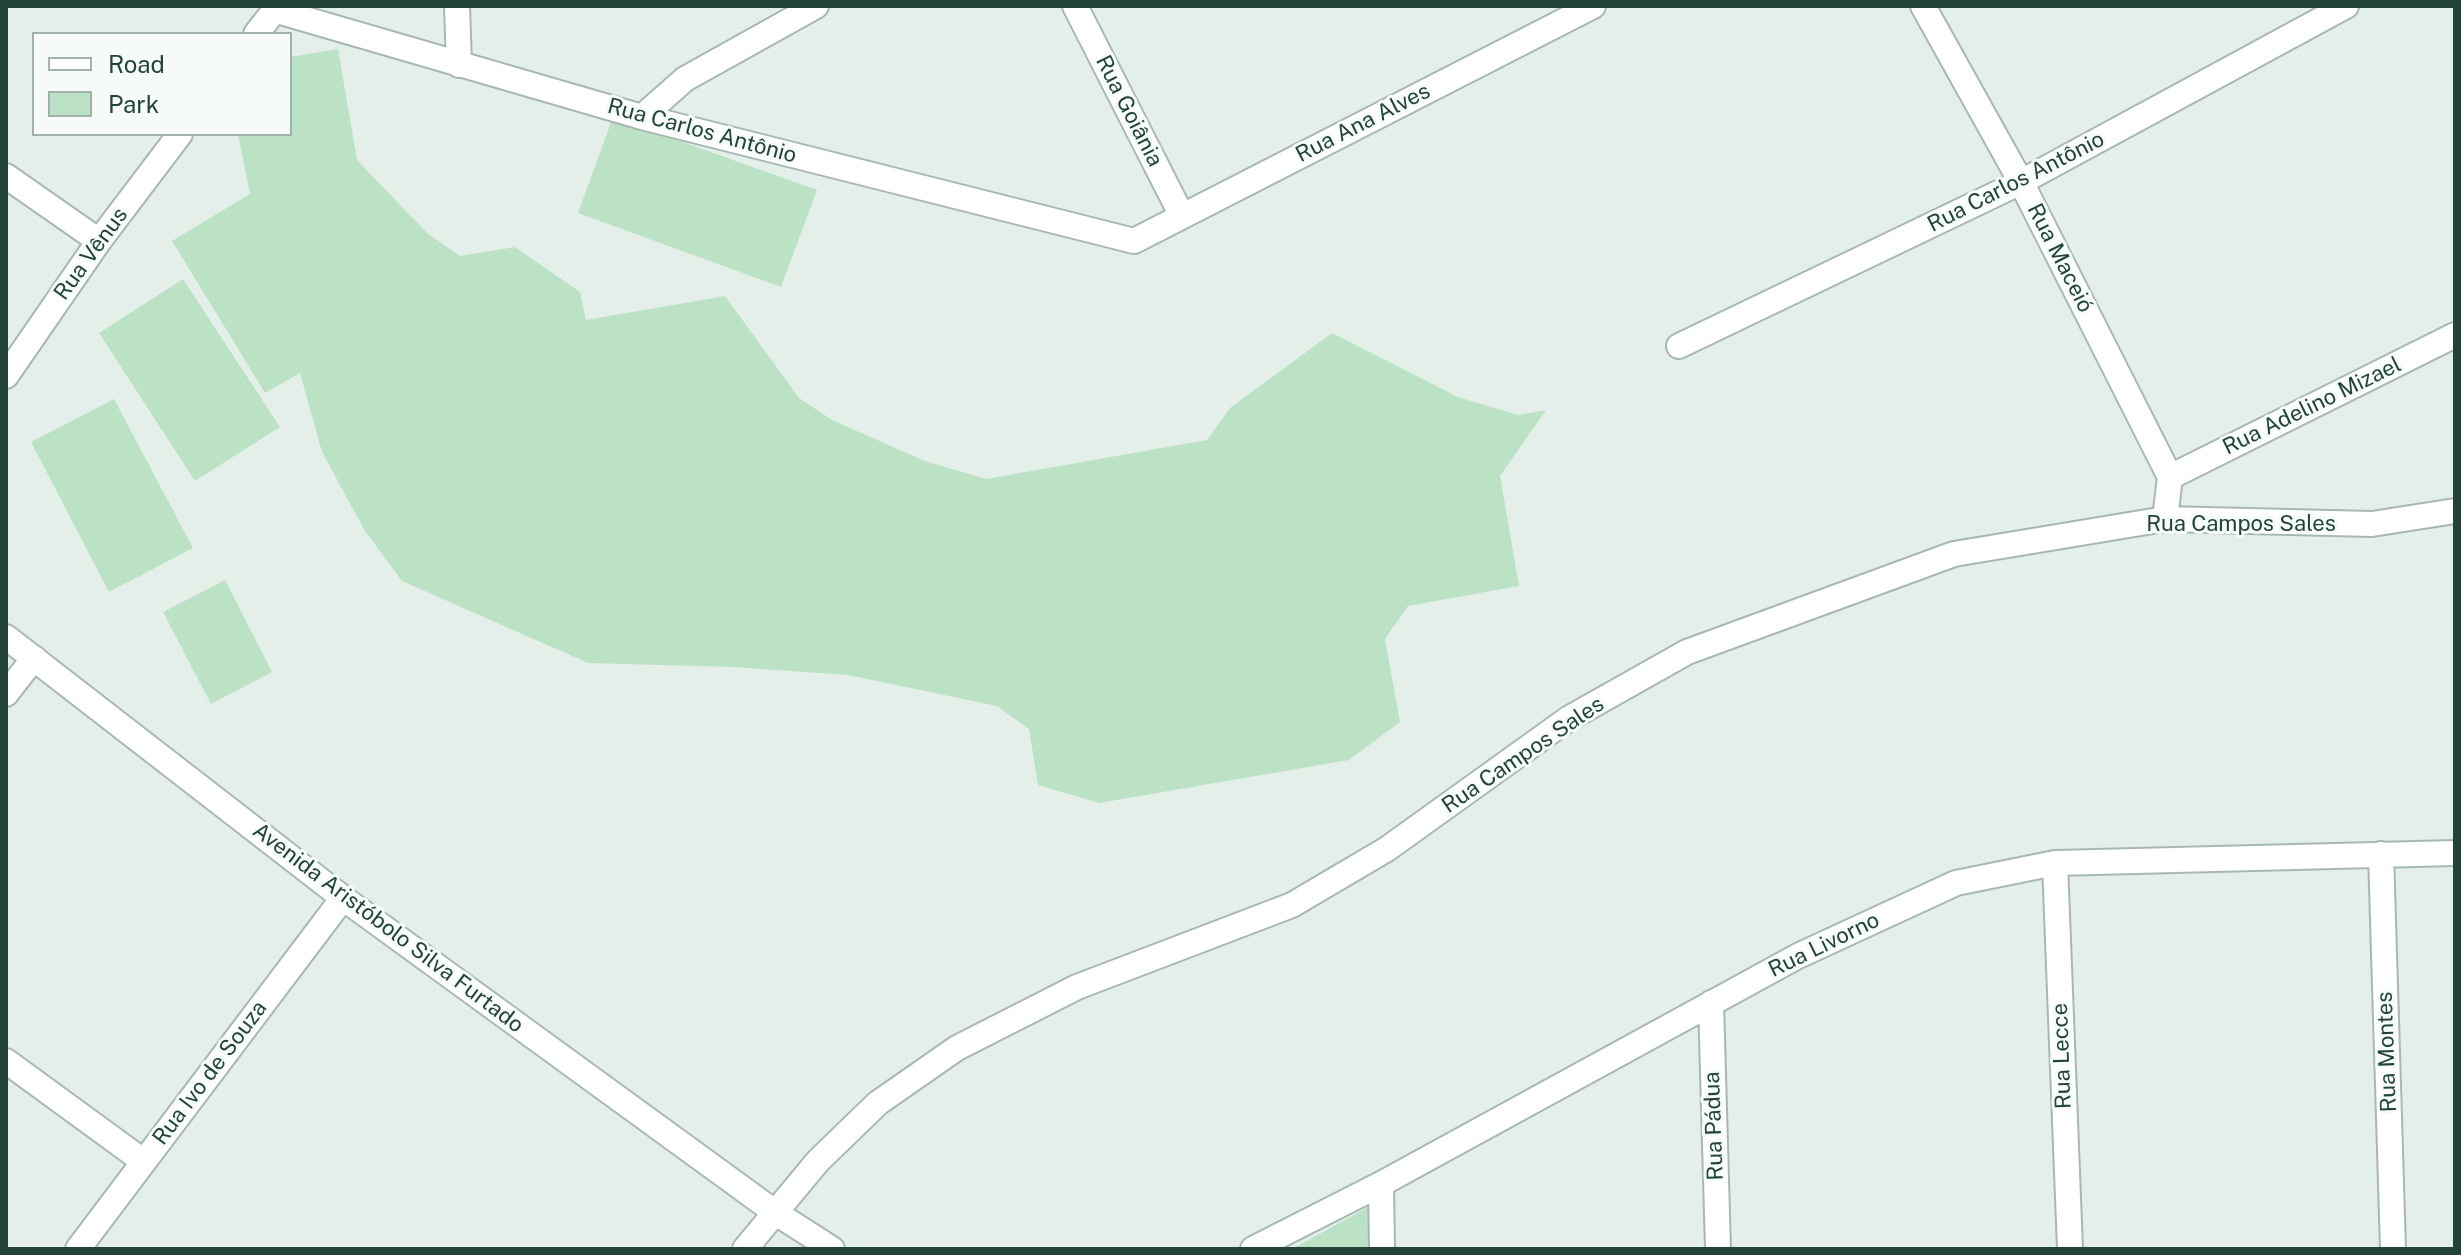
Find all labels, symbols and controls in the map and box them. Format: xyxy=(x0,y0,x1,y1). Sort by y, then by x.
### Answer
legend xyxy=(32,32,292,136)
text: Road xyxy=(108,50,165,78)
street label: Rua Goiânia xyxy=(1090,51,1168,171)
street label: Rua Ana Alves xyxy=(1292,78,1434,168)
text: Park xyxy=(108,90,159,118)
street label: Rua Carlos Antônio xyxy=(604,93,800,169)
street label: Rua Carlos Antônio xyxy=(1923,126,2109,238)
street label: Rua Maceió xyxy=(2021,199,2099,317)
street label: Rua Vênus xyxy=(49,203,133,305)
street label: Rua Adelino Mizael xyxy=(2218,351,2406,461)
street label: Rua Campos Sales xyxy=(2146,511,2336,537)
street label: Rua Campos Sales xyxy=(1437,691,1609,819)
street label: Avenida Aristóbolo Silva Furtado xyxy=(247,817,529,1039)
street label: Rua Livorno xyxy=(1764,907,1884,983)
street label: Rua Montes xyxy=(2372,991,2402,1113)
street label: Rua Ivo de Souza xyxy=(147,996,273,1150)
street label: Rua Lecce xyxy=(2047,1003,2077,1109)
street label: Rua Pádua xyxy=(1699,1071,1729,1181)

